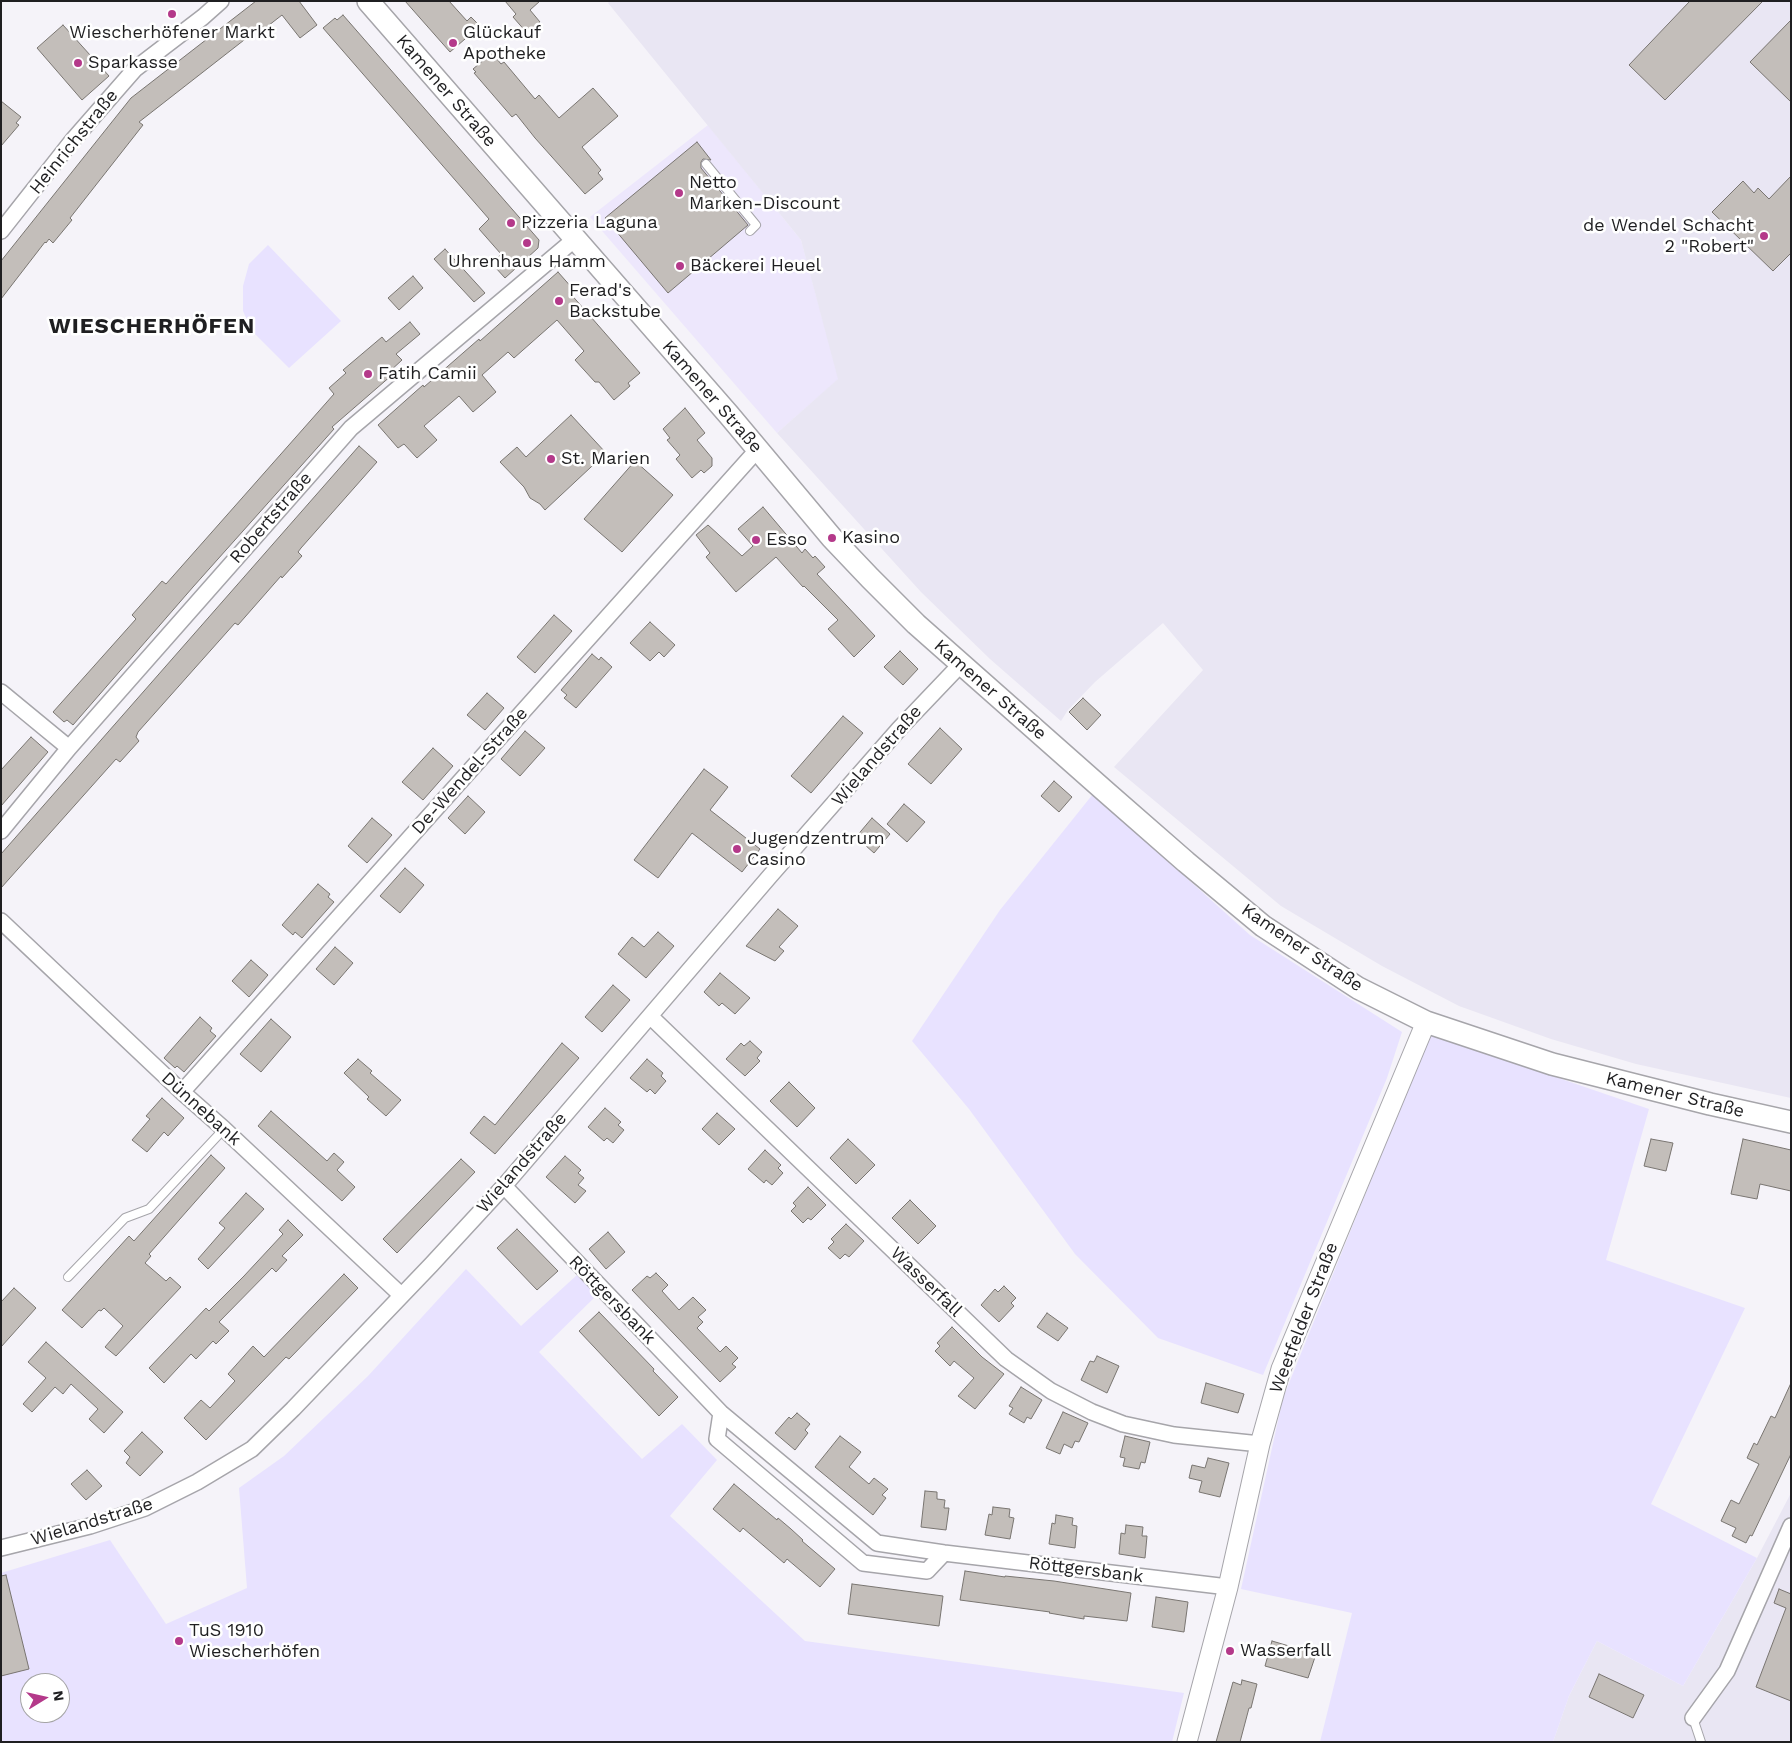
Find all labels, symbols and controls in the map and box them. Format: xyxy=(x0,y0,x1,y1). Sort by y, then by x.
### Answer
marker: Wiescherhöfener Markt xyxy=(166,8,178,20)
place label: Wiescherhöfener Markt xyxy=(69,22,275,44)
place label: Glückauf Apotheke xyxy=(463,22,546,64)
street label: Kamener Straße xyxy=(391,30,501,152)
marker: Glückauf Apotheke xyxy=(447,37,459,49)
place label: Sparkasse xyxy=(88,52,178,74)
marker: Sparkasse xyxy=(72,57,84,69)
street label: Heinrichstraße xyxy=(25,85,123,199)
place label: Netto Marken-Discount xyxy=(689,172,840,214)
marker: Netto Marken-Discount xyxy=(673,187,685,199)
place label: Pizzeria Laguna xyxy=(521,212,658,234)
place label: de Wendel Schacht 2 "Robert" xyxy=(1583,215,1754,258)
marker: Pizzeria Laguna xyxy=(505,217,517,229)
marker: de Wendel Schacht 2 "Robert" xyxy=(1758,230,1770,242)
marker: Uhrenhaus Hamm xyxy=(521,237,533,249)
place label: Uhrenhaus Hamm xyxy=(448,251,606,273)
place label: Bäckerei Heuel xyxy=(690,255,821,277)
marker: Bäckerei Heuel xyxy=(674,260,686,272)
place label: Ferad's Backstube xyxy=(569,280,661,322)
marker: Ferad's Backstube xyxy=(553,295,565,307)
district label: WIESCHERHÖFEN xyxy=(47,314,257,340)
street label: Kamener Straße xyxy=(657,336,767,458)
place label: Fatih Camii xyxy=(378,363,477,385)
marker: Fatih Camii xyxy=(362,368,374,380)
place label: St. Marien xyxy=(561,448,650,470)
marker: St. Marien xyxy=(545,453,557,465)
street label: Robertstraße xyxy=(225,468,317,568)
place label: Kasino xyxy=(842,527,900,549)
place label: Esso xyxy=(766,529,807,551)
marker: Kasino xyxy=(826,532,838,544)
marker: Esso xyxy=(750,534,762,546)
street label: Kamener Straße xyxy=(929,635,1051,745)
street label: Wielandstraße xyxy=(827,701,927,811)
street label: De-Wendel-Straße xyxy=(407,703,533,839)
place label: Jugendzentrum Casino xyxy=(747,828,885,871)
marker: Jugendzentrum Casino xyxy=(731,843,743,855)
street label: Kamener Straße xyxy=(1237,899,1367,997)
street label: Kamener Straße xyxy=(1603,1067,1747,1123)
street label: Dünnebank xyxy=(157,1068,245,1150)
street label: Wielandstraße xyxy=(472,1108,572,1218)
street label: Weetfelder Straße xyxy=(1265,1239,1343,1397)
street label: Wasserfall xyxy=(886,1243,966,1321)
street label: Röttgersbank xyxy=(564,1251,660,1349)
street label: Wielandstraße xyxy=(28,1493,156,1551)
street label: Röttgersbank xyxy=(1027,1552,1145,1588)
place label: TuS 1910 Wiescherhöfen xyxy=(189,1620,320,1662)
marker: TuS 1910 Wiescherhöfen xyxy=(173,1635,185,1647)
place label: Wasserfall xyxy=(1240,1640,1331,1662)
marker: Wasserfall xyxy=(1224,1645,1236,1657)
north arrow xyxy=(20,1673,70,1723)
text: N xyxy=(50,1689,68,1702)

